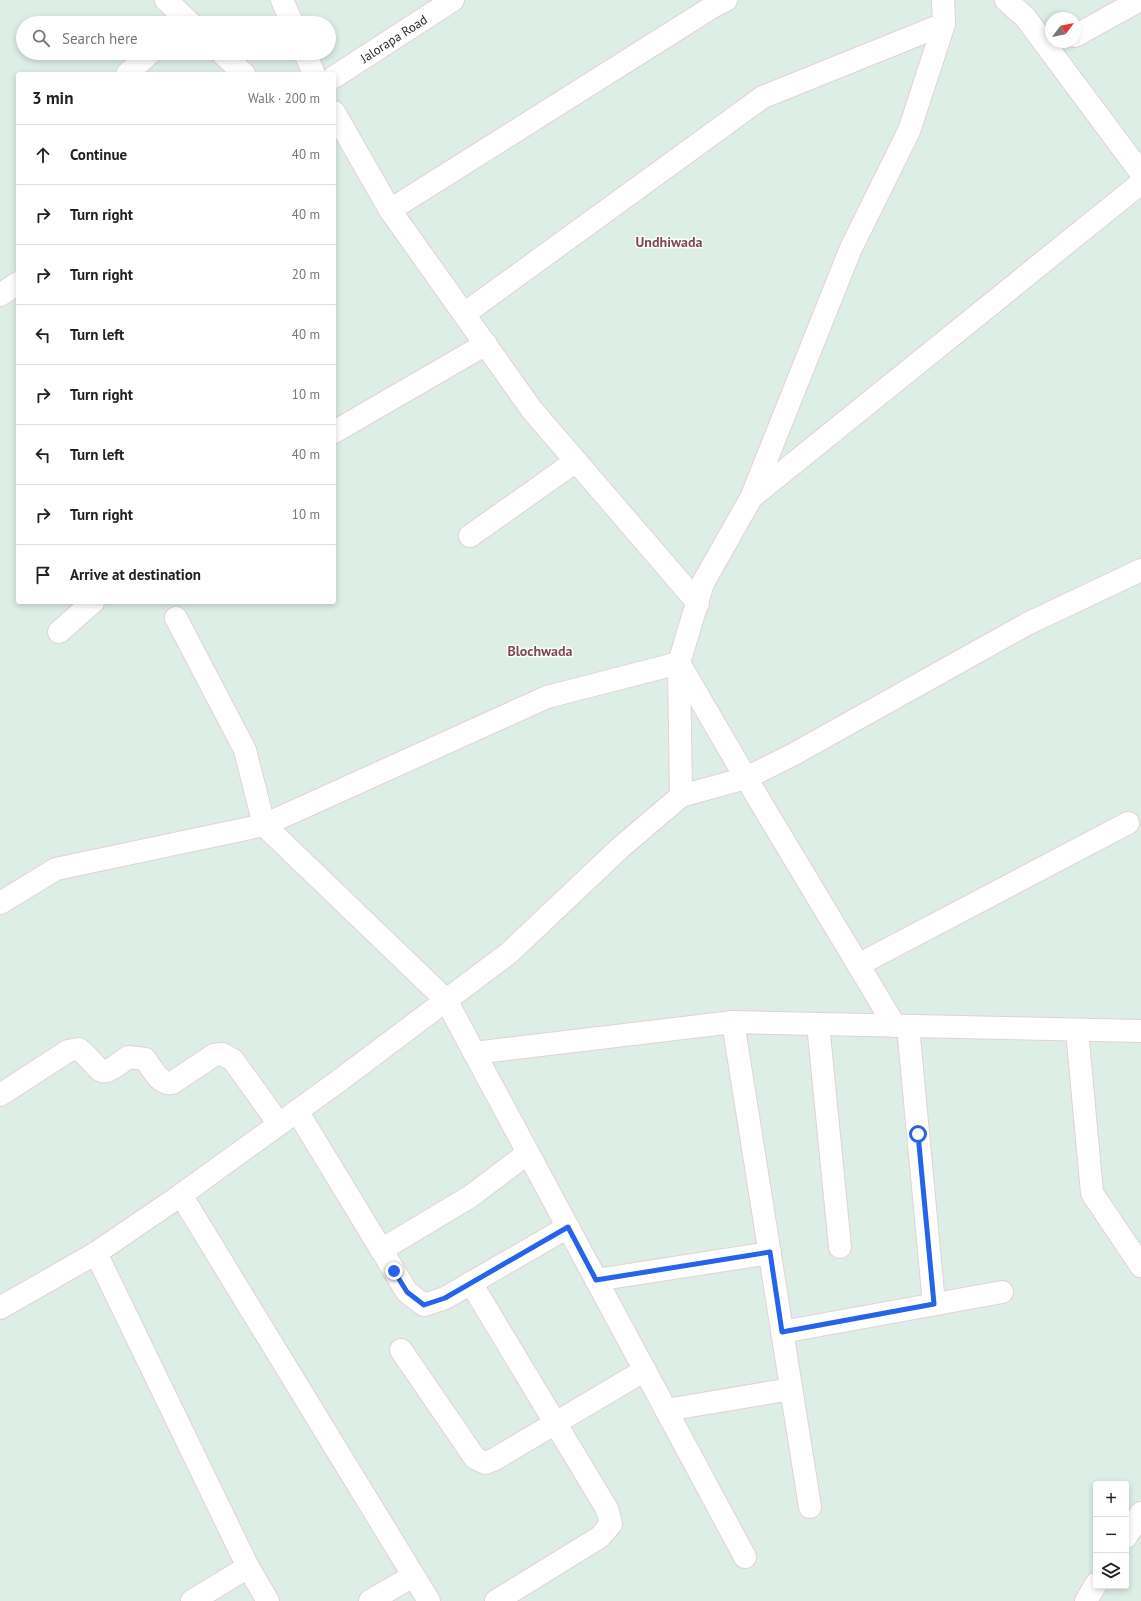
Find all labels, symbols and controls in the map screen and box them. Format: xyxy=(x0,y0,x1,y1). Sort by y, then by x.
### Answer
street label: Jalorapa Road xyxy=(356,11,431,67)
north arrow xyxy=(1045,12,1081,48)
search box xyxy=(16,16,336,60)
icon: search xyxy=(30,27,52,49)
text: Search here xyxy=(62,29,138,48)
text: 3 min xyxy=(32,87,73,109)
text: Walk · 200 m xyxy=(248,90,320,107)
icon: ahead xyxy=(32,144,54,166)
text: Continue xyxy=(70,145,127,164)
text: 40 m xyxy=(292,146,320,163)
icon: right xyxy=(32,204,54,226)
text: Turn right xyxy=(70,205,133,224)
text: 40 m xyxy=(292,206,320,223)
district label: Undhiwada xyxy=(636,233,702,251)
icon: right xyxy=(32,264,54,286)
text: Turn right xyxy=(70,265,133,284)
text: 20 m xyxy=(292,266,320,283)
icon: left xyxy=(32,324,54,346)
text: Turn left xyxy=(70,325,124,344)
text: 40 m xyxy=(292,326,320,343)
icon: right xyxy=(32,384,54,406)
text: Turn right xyxy=(70,385,133,404)
text: 10 m xyxy=(292,386,320,403)
icon: left xyxy=(32,444,54,466)
text: Turn left xyxy=(70,445,124,464)
text: 40 m xyxy=(292,446,320,463)
icon: right xyxy=(32,504,54,526)
text: Turn right xyxy=(70,505,133,524)
text: 10 m xyxy=(292,506,320,523)
icon: arrive xyxy=(32,564,54,586)
text: Arrive at destination xyxy=(70,565,201,584)
district label: Blochwada xyxy=(507,642,573,660)
route start xyxy=(909,1125,927,1143)
route end xyxy=(385,1262,403,1280)
map controls xyxy=(1093,1481,1129,1589)
button: + xyxy=(1093,1481,1129,1517)
button: − xyxy=(1093,1517,1129,1553)
button: layers xyxy=(1093,1553,1129,1589)

